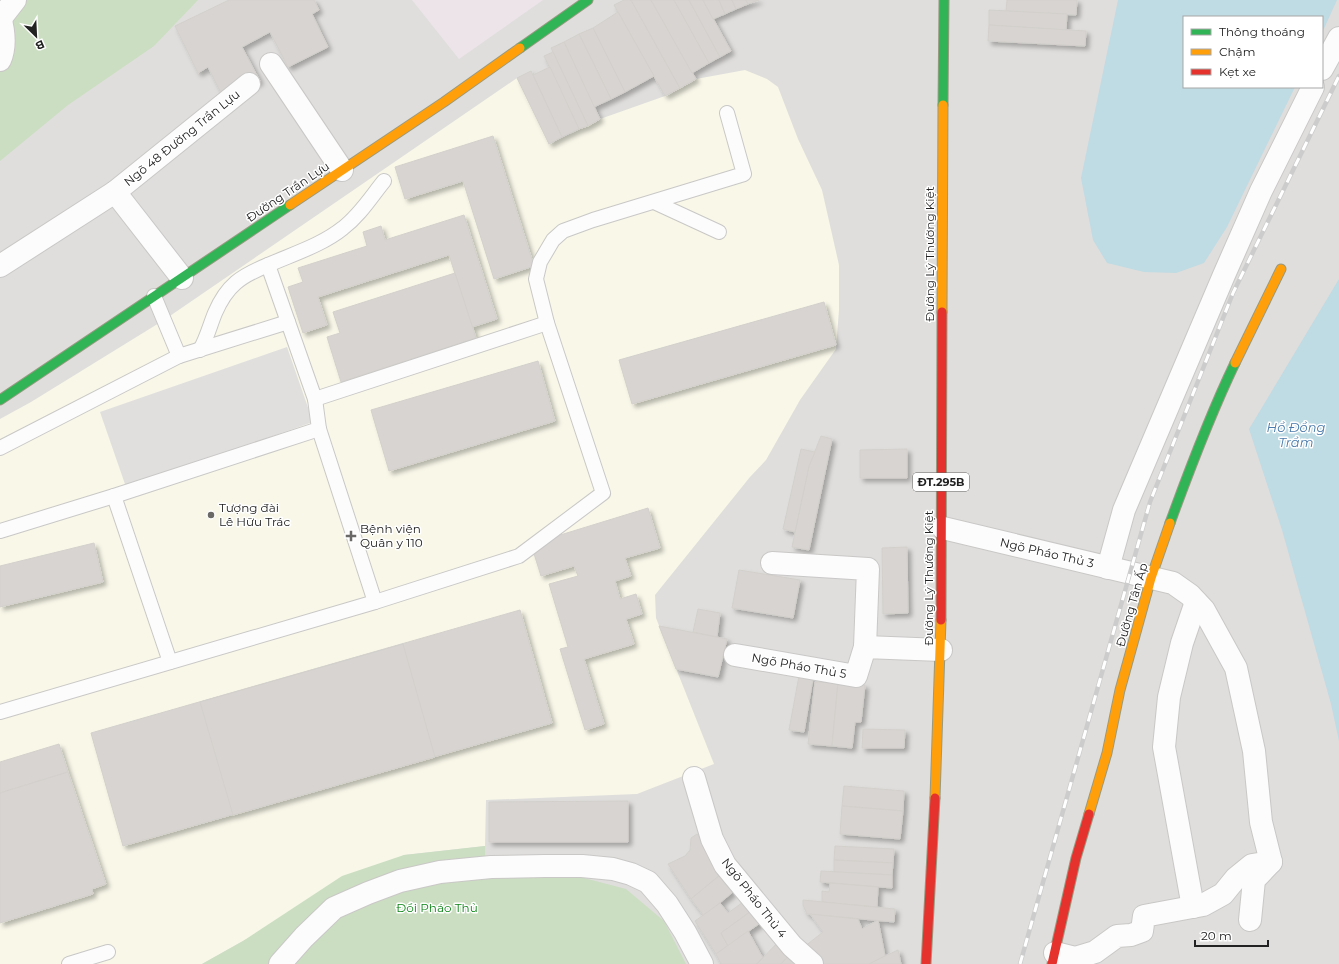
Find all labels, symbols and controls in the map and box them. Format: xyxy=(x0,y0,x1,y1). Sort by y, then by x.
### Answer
north arrow xyxy=(16,16,56,56)
legend xyxy=(1183,16,1323,88)
text: Thông thoáng xyxy=(1219,24,1305,39)
text: B xyxy=(33,37,47,53)
text: Chậm xyxy=(1219,44,1255,59)
text: Kẹt xe xyxy=(1219,64,1256,79)
street label: Ngõ 48 Đường Trần Lựu xyxy=(121,86,243,189)
street label: Đường Trần Lựu xyxy=(243,158,332,225)
street label: Đường Lý Thường Kiệt xyxy=(922,186,937,322)
water label: Hồ Đồng Trầm xyxy=(1267,419,1325,450)
road number: ĐT.295B xyxy=(913,473,969,491)
place label: Tượng đài Lê Hữu Trác xyxy=(219,500,290,529)
marker: Tượng đài Lê Hữu Trác xyxy=(206,510,216,520)
street label: Đường Lý Thường Kiệt xyxy=(921,510,936,646)
place label: Bệnh viện Quân y 110 xyxy=(360,521,423,550)
marker: Bệnh viện Quân y 110 xyxy=(345,530,357,542)
street label: Ngõ Pháo Thủ 3 xyxy=(999,534,1096,571)
street label: Đường Tân Ấp xyxy=(1112,561,1151,649)
street label: Ngõ Pháo Thủ 5 xyxy=(750,650,848,681)
street label: Ngõ Pháo Thủ 4 xyxy=(719,855,790,941)
park label: Đồi Pháo Thủ xyxy=(396,900,478,915)
scale bar xyxy=(1195,922,1268,948)
text: 20 m xyxy=(1201,928,1232,943)

